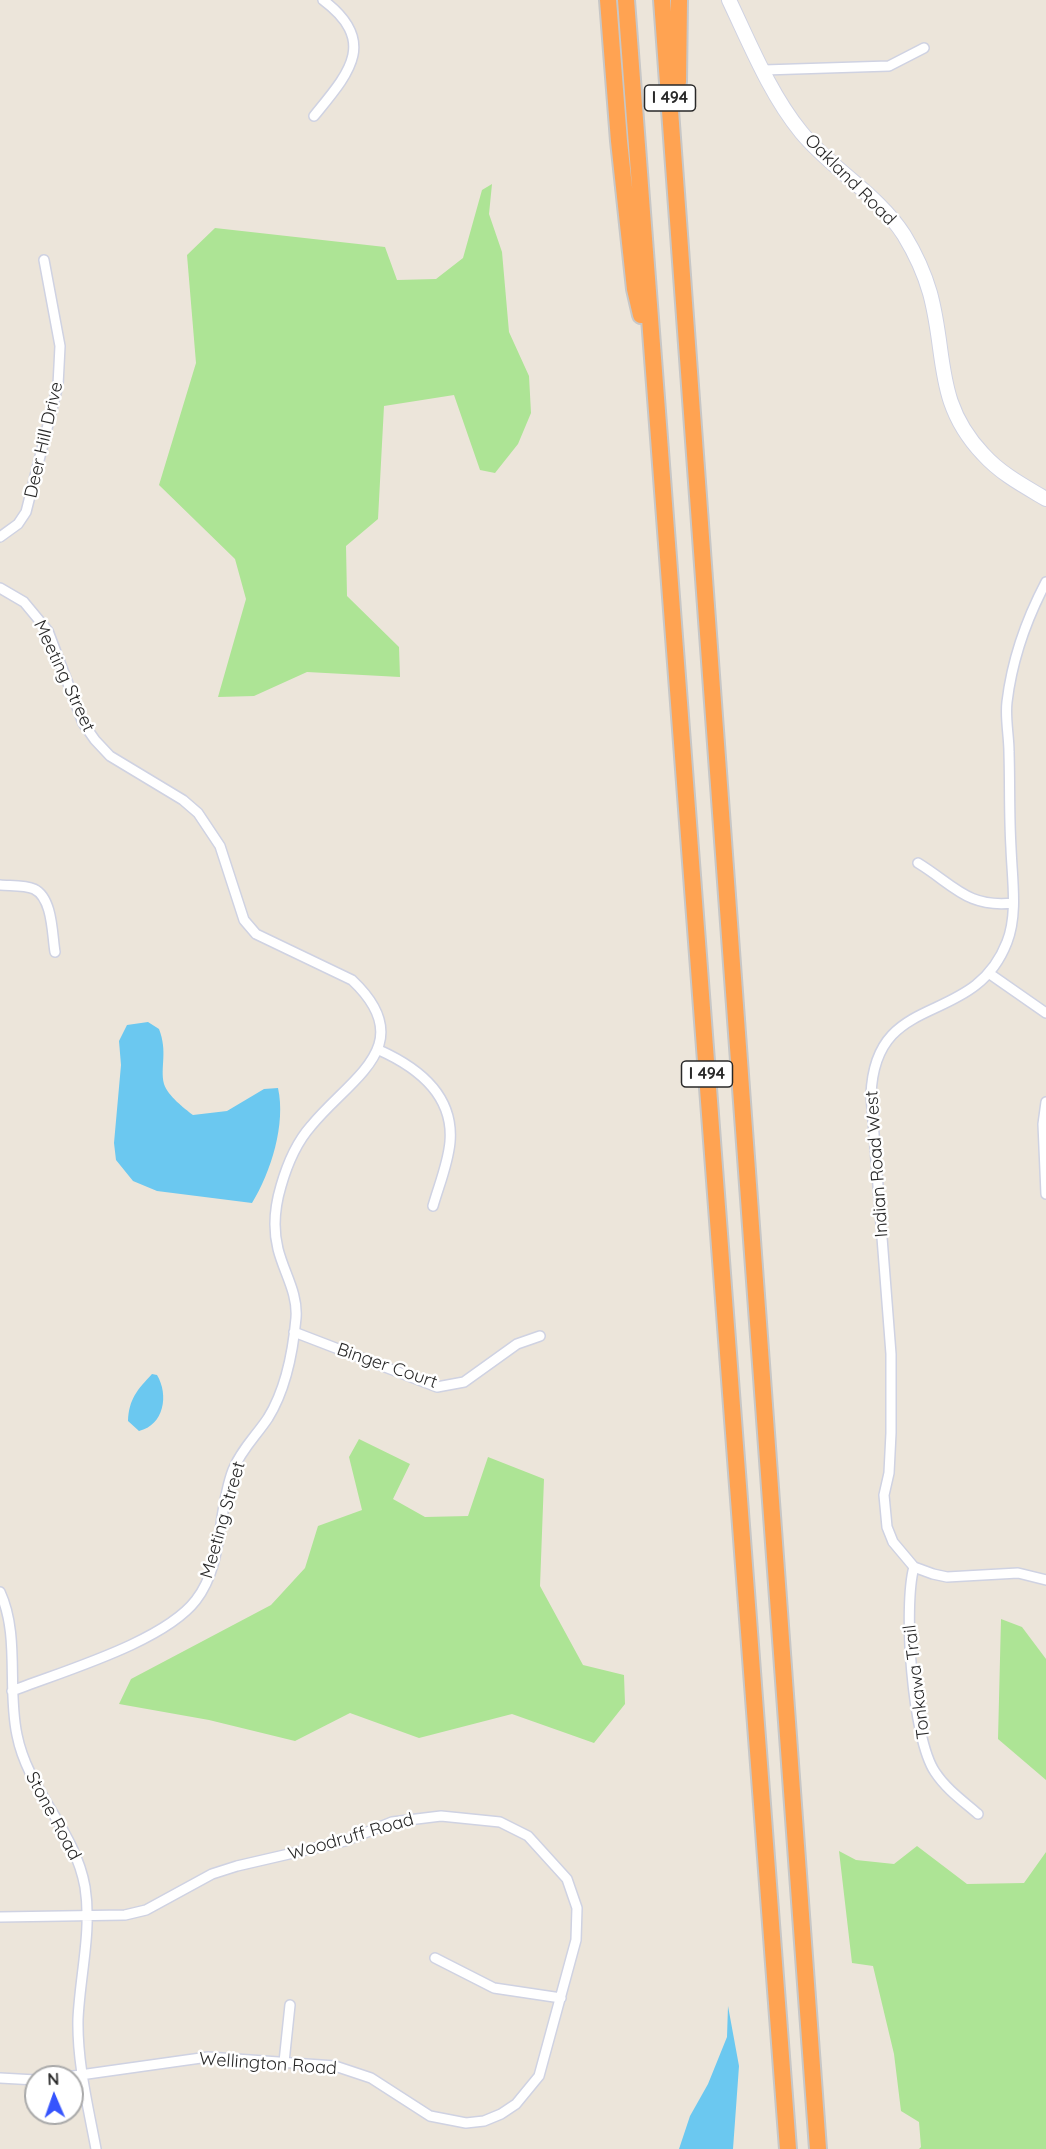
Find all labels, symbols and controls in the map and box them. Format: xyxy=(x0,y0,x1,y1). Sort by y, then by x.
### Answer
road number: I 494 xyxy=(644,85,696,111)
street label: Oakland Road xyxy=(800,130,900,230)
street label: Deer Hill Drive xyxy=(20,380,68,500)
street label: Meeting Street xyxy=(29,617,99,735)
road number: I 494 xyxy=(682,1061,732,1087)
street label: Indian Road West xyxy=(861,1090,893,1238)
street label: Binger Court xyxy=(334,1339,440,1393)
street label: Meeting Street xyxy=(196,1459,250,1581)
street label: Tonkawa Trail xyxy=(899,1624,935,1740)
street label: Stone Road xyxy=(21,1768,85,1864)
street label: Woodruff Road xyxy=(286,1809,416,1865)
street label: Wellington Road xyxy=(198,2048,338,2080)
north arrow xyxy=(24,2065,84,2125)
text: N xyxy=(47,2069,60,2089)

